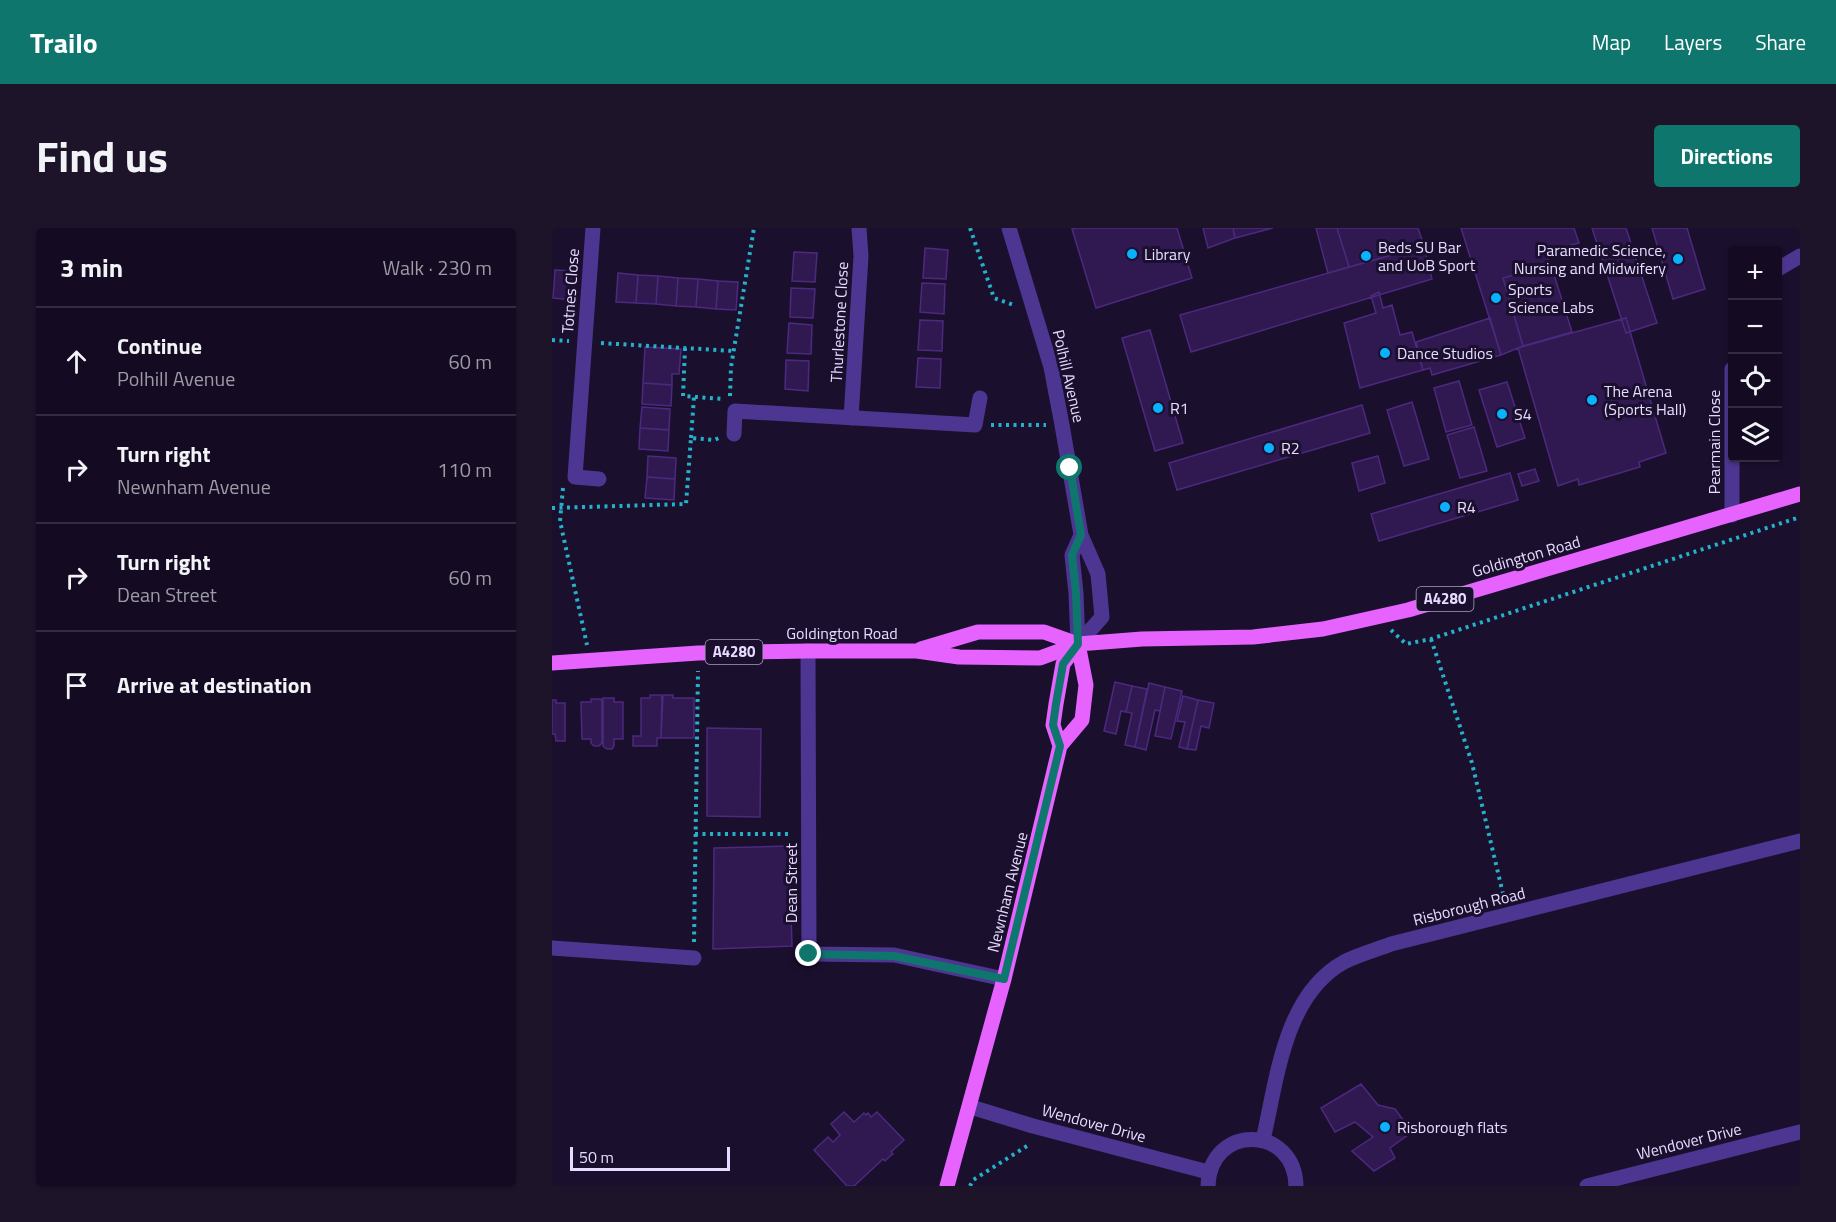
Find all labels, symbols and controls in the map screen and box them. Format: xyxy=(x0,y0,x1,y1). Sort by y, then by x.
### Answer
text: Trailo xyxy=(30,21,98,64)
text: Map xyxy=(1592,26,1631,58)
text: Layers xyxy=(1664,26,1722,58)
text: Share xyxy=(1755,26,1806,58)
text: Find us xyxy=(36,124,168,188)
button: Directions xyxy=(1654,125,1800,187)
place label: Beds SU Bar and UoB Sport xyxy=(1378,235,1476,277)
place label: Paramedic Science, Nursing and Midwifery xyxy=(1514,238,1666,280)
place label: Library xyxy=(1144,242,1191,266)
map controls xyxy=(1728,246,1782,462)
button: + xyxy=(1728,246,1782,300)
marker: Library xyxy=(1125,247,1139,261)
text: 3 min xyxy=(60,248,123,287)
street label: Totnes Close xyxy=(555,248,585,334)
marker: Beds SU Bar and UoB Sport xyxy=(1359,249,1373,263)
text: Walk · 230 m xyxy=(383,252,492,283)
marker: Paramedic Science, Nursing and Midwifery xyxy=(1671,252,1685,266)
street label: Thurlestone Close xyxy=(824,261,854,383)
place label: Sports Science Labs xyxy=(1508,277,1594,319)
marker: Sports Science Labs xyxy=(1489,291,1503,305)
button: − xyxy=(1728,300,1782,354)
street label: Polhill Avenue xyxy=(1047,327,1091,425)
text: Continue xyxy=(117,329,202,363)
place label: Dance Studios xyxy=(1397,341,1493,365)
icon: ahead xyxy=(60,345,93,378)
text: 60 m xyxy=(448,346,492,377)
marker: Dance Studios xyxy=(1378,346,1392,360)
button: locate xyxy=(1728,354,1782,408)
text: Polhill Avenue xyxy=(117,363,235,394)
place label: The Arena (Sports Hall) xyxy=(1604,379,1686,421)
street label: Pearmain Close xyxy=(1702,390,1726,494)
marker: The Arena (Sports Hall) xyxy=(1585,393,1599,407)
place label: R1 xyxy=(1170,396,1189,420)
marker: R1 xyxy=(1151,401,1165,415)
place label: S4 xyxy=(1514,402,1532,426)
marker: S4 xyxy=(1495,407,1509,421)
button: layers xyxy=(1728,408,1782,462)
place label: R2 xyxy=(1281,436,1300,460)
text: Turn right xyxy=(117,437,211,471)
marker: R2 xyxy=(1262,441,1276,455)
icon: right xyxy=(60,453,93,486)
text: 110 m xyxy=(437,454,492,485)
route start xyxy=(1056,454,1082,480)
text: Newnham Avenue xyxy=(117,471,271,502)
place label: R4 xyxy=(1457,495,1476,519)
marker: R4 xyxy=(1438,500,1452,514)
street label: Goldington Road xyxy=(1469,529,1583,583)
text: Turn right xyxy=(117,545,211,579)
icon: right xyxy=(60,561,93,594)
text: 60 m xyxy=(448,562,492,593)
text: Dean Street xyxy=(117,579,217,610)
road number: A4280 xyxy=(1416,587,1474,611)
street label: Goldington Road xyxy=(786,621,898,645)
road number: A4280 xyxy=(706,640,762,664)
text: Arrive at destination xyxy=(117,668,312,702)
icon: arrive xyxy=(60,669,93,702)
street label: Newnham Avenue xyxy=(980,829,1034,955)
street label: Dean Street xyxy=(779,843,803,923)
street label: Risborough Road xyxy=(1410,880,1528,932)
route end xyxy=(795,940,821,966)
street label: Wendover Drive xyxy=(1039,1098,1149,1148)
place label: Risborough flats xyxy=(1397,1115,1507,1139)
street label: Wendover Drive xyxy=(1634,1116,1744,1166)
marker: Risborough flats xyxy=(1378,1120,1392,1134)
scale bar xyxy=(570,1144,730,1172)
text: 50 m xyxy=(579,1145,614,1169)

